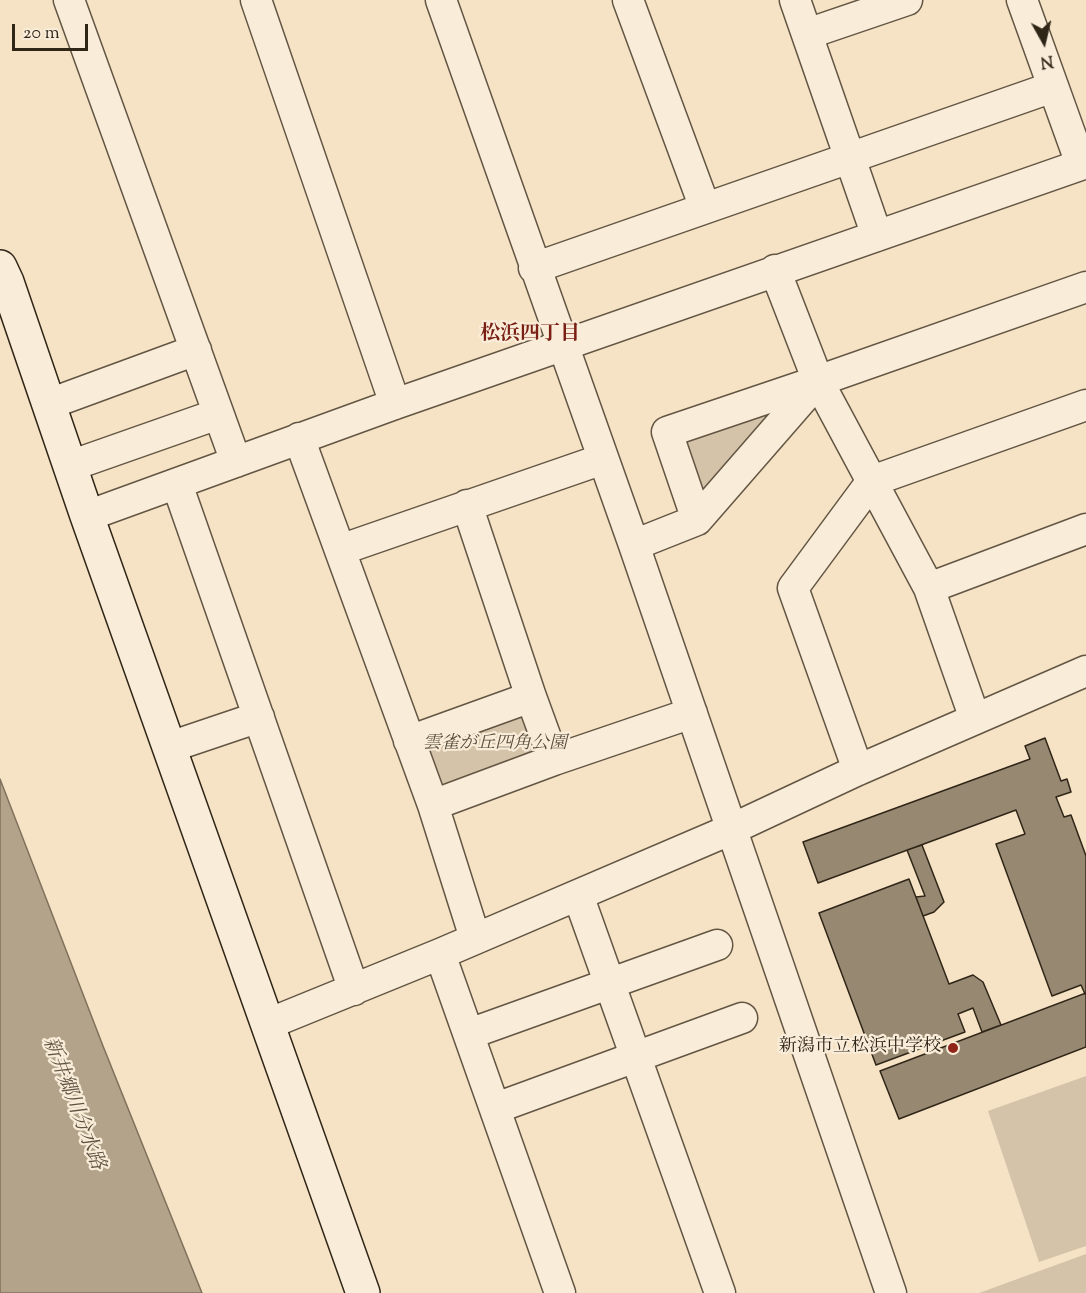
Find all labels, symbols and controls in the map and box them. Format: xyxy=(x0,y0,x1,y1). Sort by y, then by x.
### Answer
scale bar xyxy=(15,12,92,50)
north arrow xyxy=(1014,12,1074,72)
text: 20 m xyxy=(23,21,60,47)
text: N xyxy=(1039,48,1055,73)
district label: 松浜四丁目 xyxy=(480,324,580,348)
park label: 雲雀が丘四角公園 xyxy=(423,734,567,756)
water label: 新井郷川分水路 xyxy=(36,1034,108,1174)
place label: 新潟市立松浜中学校 xyxy=(779,1037,941,1059)
marker: 新潟市立松浜中学校 xyxy=(946,1041,960,1055)

